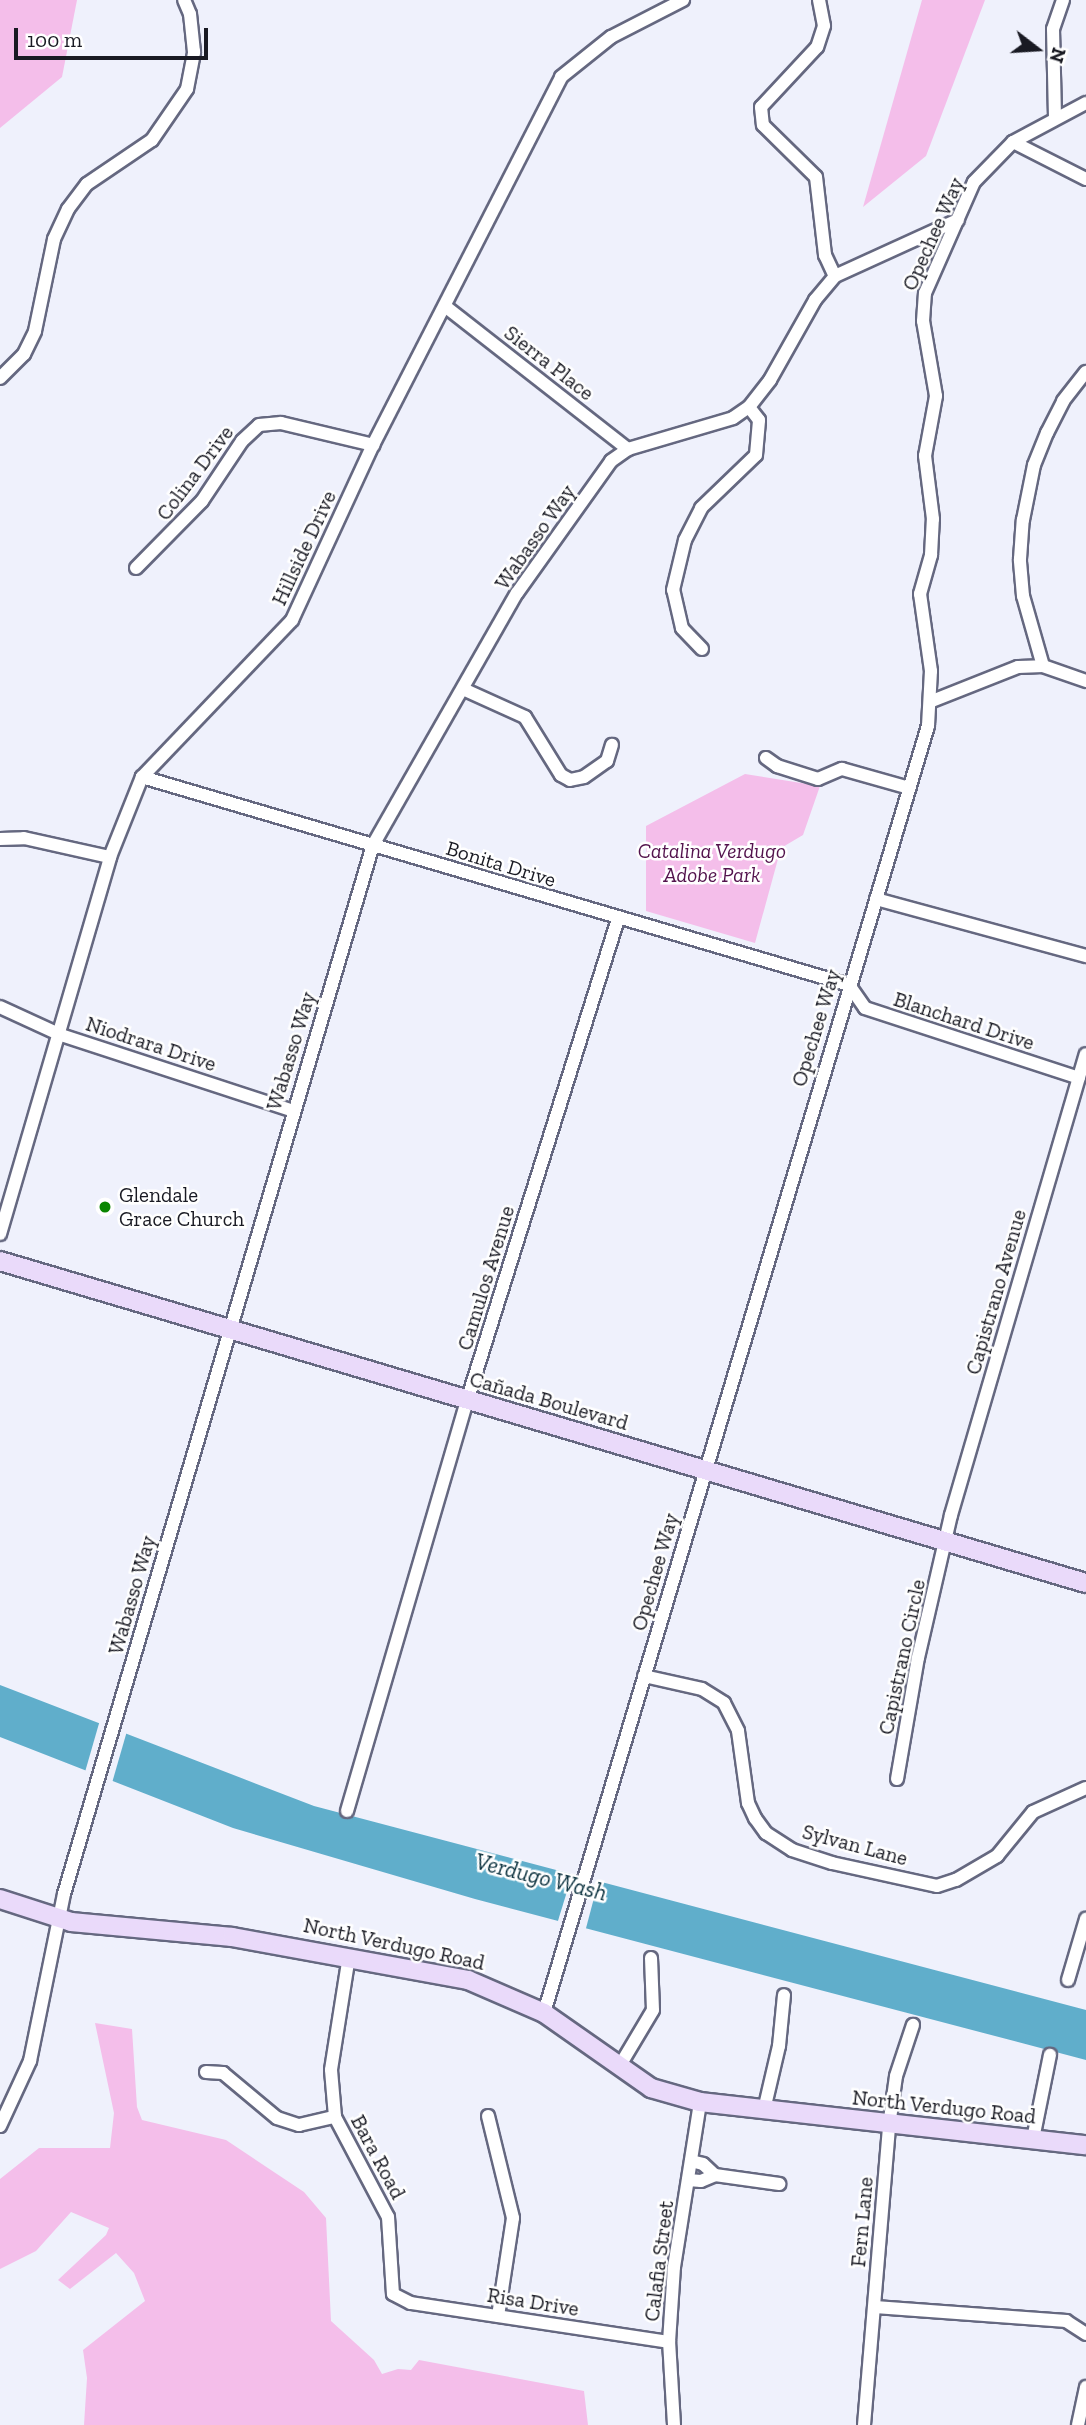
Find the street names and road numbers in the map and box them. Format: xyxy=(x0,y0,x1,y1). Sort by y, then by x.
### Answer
street label: Opechee Way xyxy=(897,173,969,295)
street label: Sierra Place xyxy=(499,320,599,406)
street label: Colina Drive xyxy=(151,421,239,525)
street label: Wabasso Way xyxy=(489,479,581,595)
street label: Hillside Drive xyxy=(266,487,342,609)
street label: Bonita Drive xyxy=(443,835,559,893)
street label: Opechee Way xyxy=(786,966,846,1090)
street label: Blanchard Drive xyxy=(890,986,1038,1056)
street label: Wabasso Way xyxy=(261,988,321,1114)
street label: Niodrara Drive xyxy=(83,1011,219,1077)
street label: Camulos Avenue xyxy=(452,1202,520,1354)
street label: Capistrano Avenue xyxy=(960,1206,1032,1378)
street label: Cañada Boulevard xyxy=(467,1366,631,1436)
street label: Opechee Way xyxy=(626,1510,684,1634)
street label: Wabasso Way xyxy=(103,1532,161,1658)
street label: Capistrano Circle xyxy=(873,1577,931,1737)
street label: Sylvan Lane xyxy=(800,1819,910,1871)
street label: North Verdugo Road xyxy=(301,1912,487,1976)
street label: North Verdugo Road xyxy=(851,2085,1037,2129)
street label: Bara Road xyxy=(345,2111,411,2203)
street label: Fern Lane xyxy=(846,2176,878,2268)
street label: Calafia Street xyxy=(639,2199,679,2323)
street label: Risa Drive xyxy=(485,2282,581,2322)

